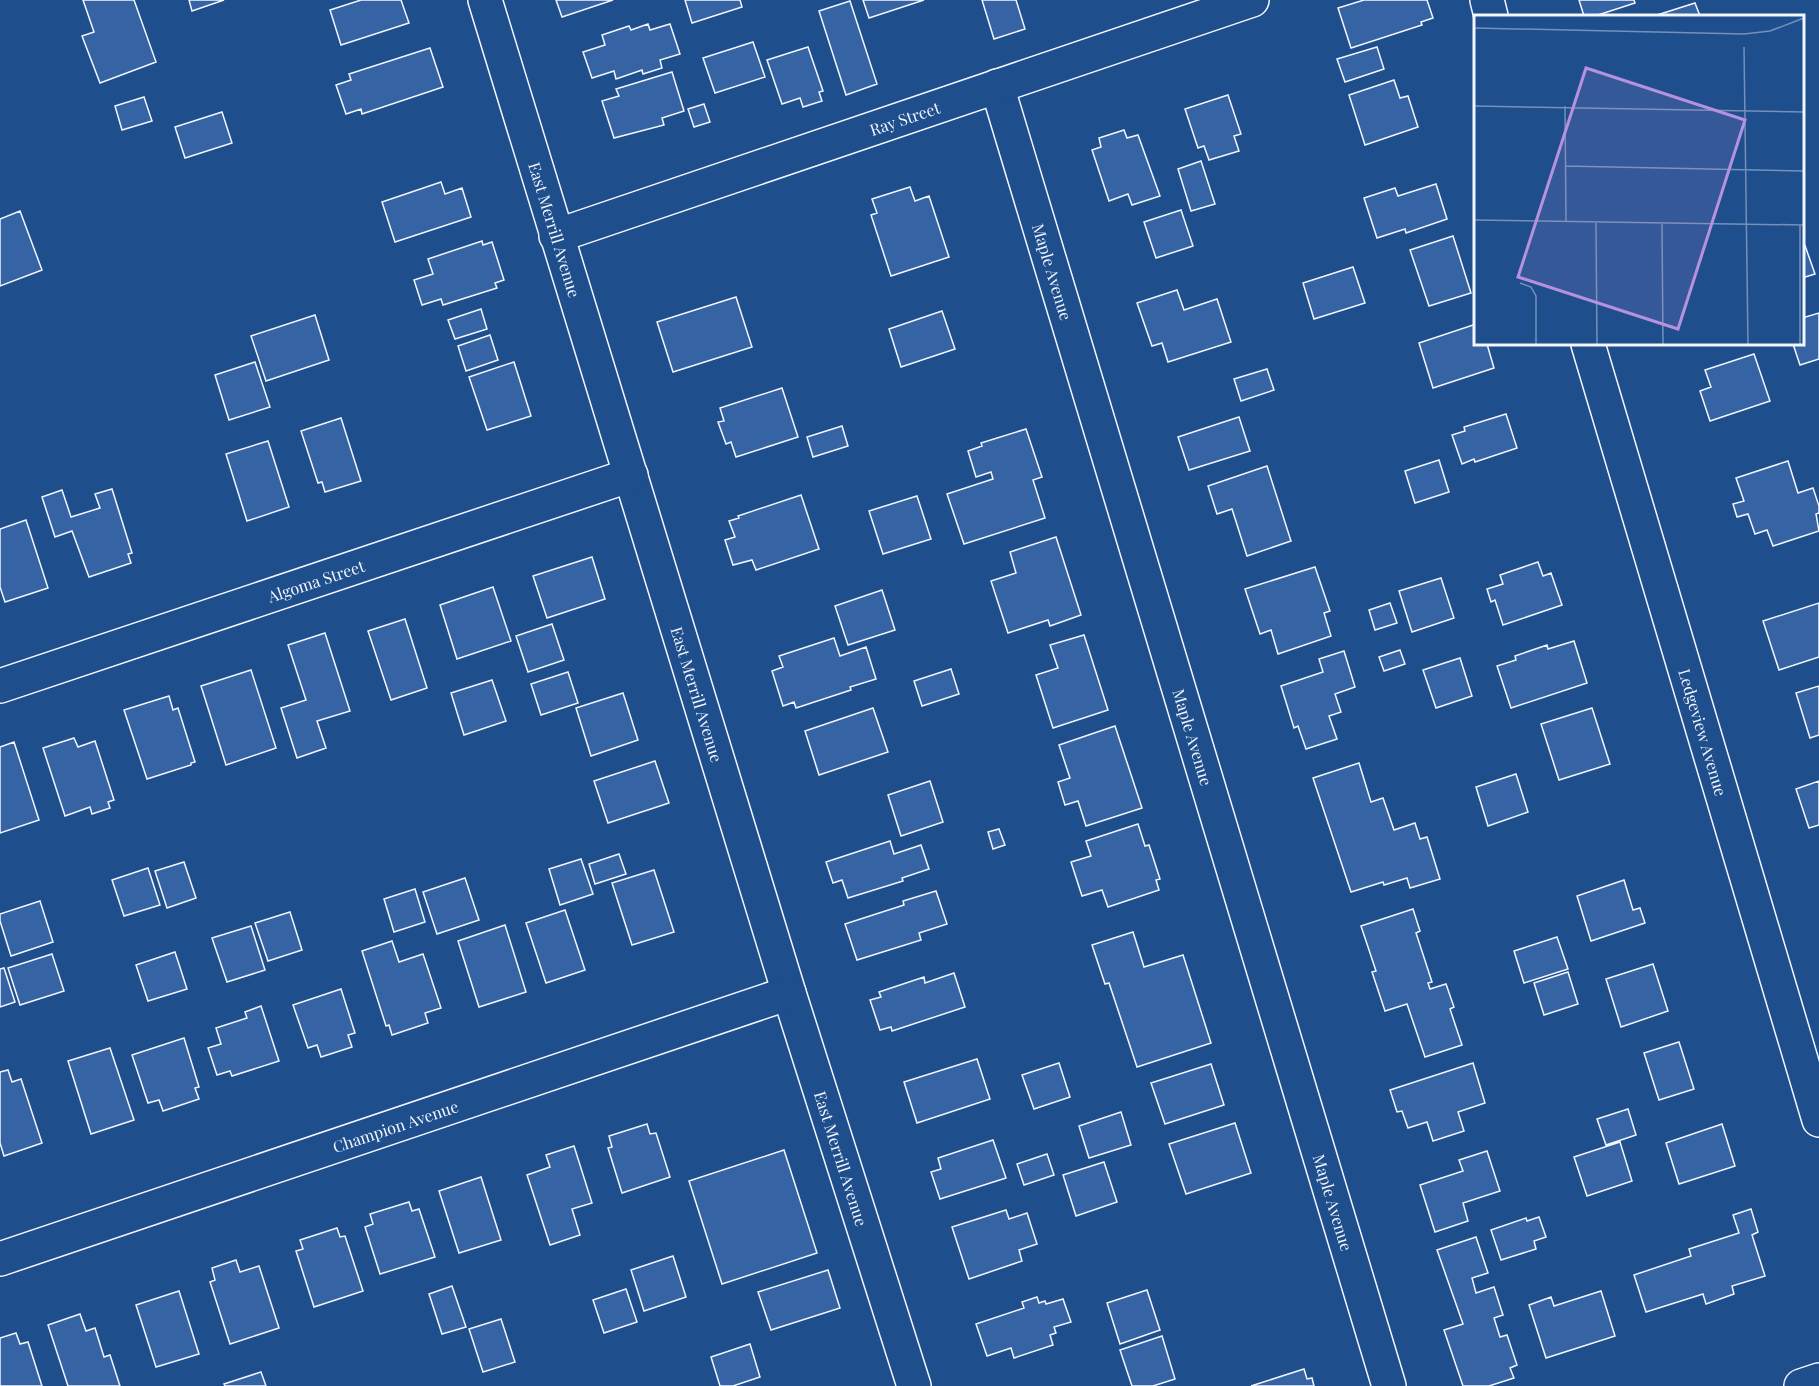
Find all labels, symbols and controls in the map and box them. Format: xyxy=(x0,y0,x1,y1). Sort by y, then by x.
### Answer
inset map xyxy=(1474,15,1804,345)
street label: Ray Street xyxy=(867,96,943,139)
street label: East Merrill Avenue xyxy=(525,159,586,300)
street label: Maple Avenue xyxy=(1029,221,1077,323)
street label: Algoma Street xyxy=(264,554,367,607)
street label: East Merrill Avenue xyxy=(667,624,728,764)
street label: Ledgeview Avenue xyxy=(1675,666,1732,798)
street label: Maple Avenue xyxy=(1169,686,1218,788)
street label: East Merrill Avenue xyxy=(810,1088,873,1228)
street label: Champion Avenue xyxy=(330,1095,461,1157)
street label: Maple Avenue xyxy=(1309,1151,1358,1253)

